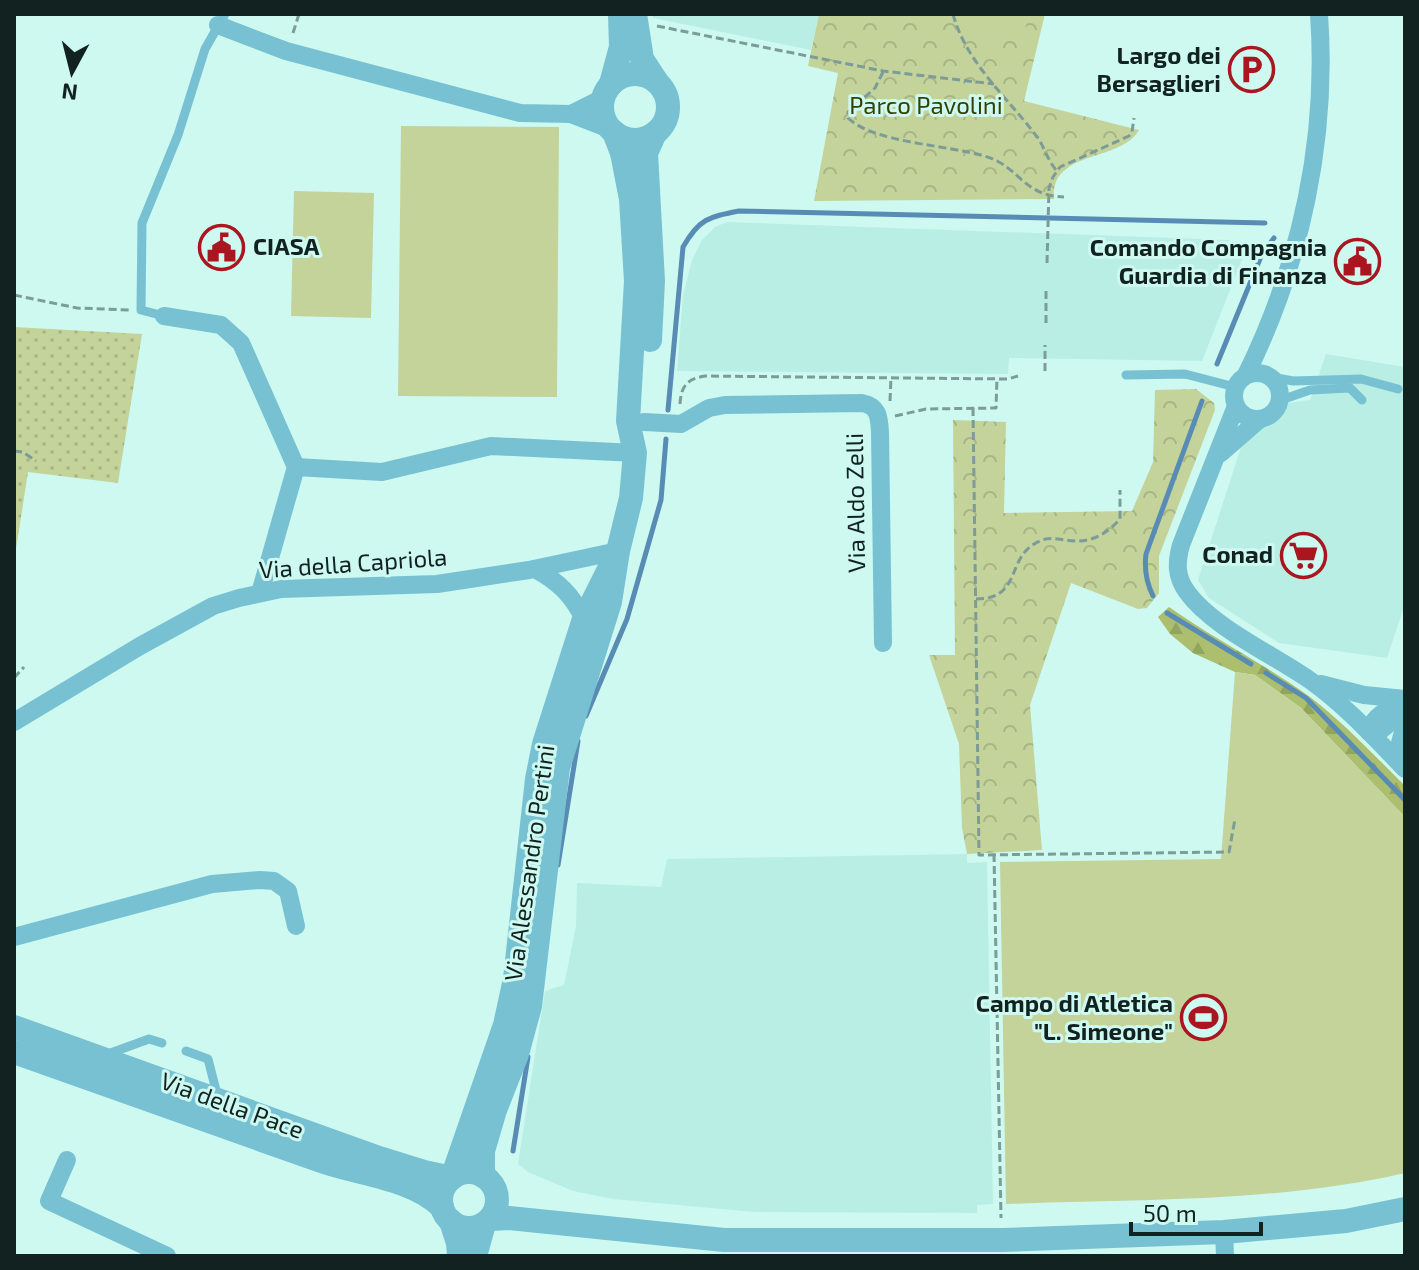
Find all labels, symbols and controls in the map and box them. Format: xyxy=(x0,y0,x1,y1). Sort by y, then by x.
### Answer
north arrow xyxy=(32,32,112,112)
place label: Largo dei Bersaglieri xyxy=(1097,40,1221,97)
parking icon: Largo dei Bersaglieri xyxy=(1228,46,1276,94)
text: N xyxy=(60,79,79,107)
park label: Parco Pavolini xyxy=(849,90,1003,119)
public building icon: CIASA xyxy=(198,223,246,271)
place label: CIASA xyxy=(253,231,320,260)
place label: Comando Compagnia Guardia di Finanza xyxy=(1090,232,1327,289)
public building icon: Comando Compagnia Guardia di Finanza xyxy=(1334,238,1382,286)
street label: Via Aldo Zelli xyxy=(839,433,870,573)
supermarket icon: Conad xyxy=(1280,531,1328,579)
place label: Conad xyxy=(1202,539,1273,568)
street label: Via della Capriola xyxy=(258,541,448,584)
street label: Via Alessandro Pertini xyxy=(498,743,559,983)
place label: Campo di Atletica "L. Simeone" xyxy=(976,988,1173,1045)
sports icon: Campo di Atletica "L. Simeone" xyxy=(1180,994,1228,1042)
street label: Via della Pace xyxy=(157,1065,308,1144)
scale bar xyxy=(1131,1186,1261,1236)
text: 50 m xyxy=(1143,1198,1197,1227)

